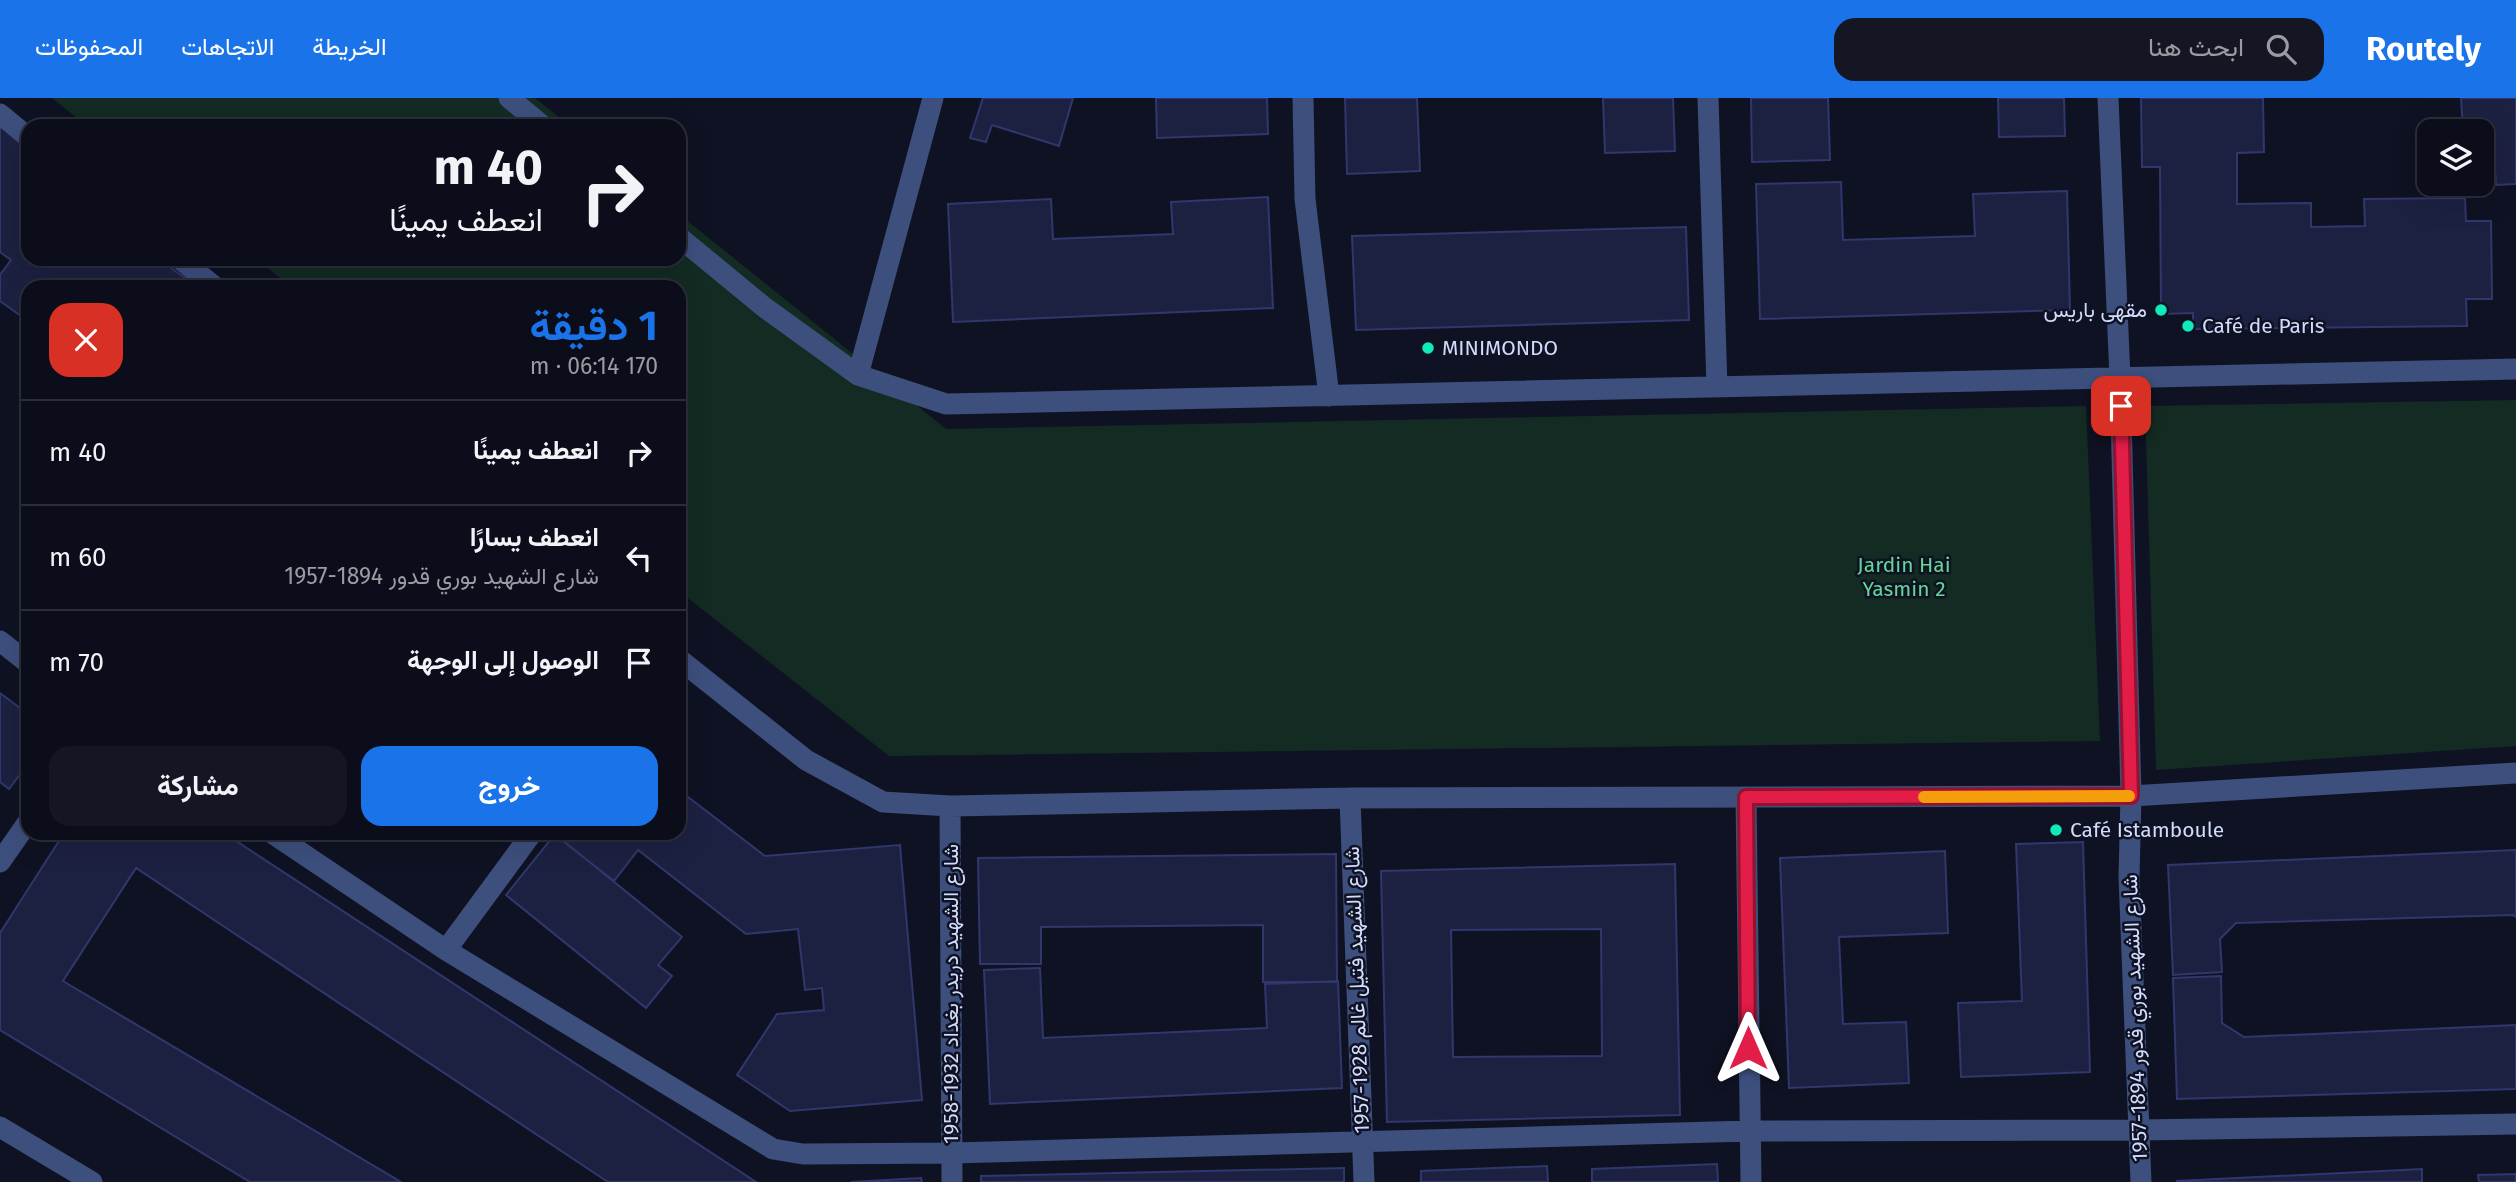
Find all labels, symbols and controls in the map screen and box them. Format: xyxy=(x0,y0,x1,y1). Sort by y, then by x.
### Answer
search box xyxy=(1834,18,2324,81)
text: Routely xyxy=(2366,29,2481,69)
icon: search xyxy=(2262,30,2300,68)
text: ابحث هنا xyxy=(2148,32,2244,63)
text: المحفوظات xyxy=(35,33,143,61)
text: الاتجاهات xyxy=(181,33,274,61)
text: الخريطة xyxy=(312,33,387,61)
map controls xyxy=(2417,119,2494,196)
button: layers xyxy=(2417,119,2494,196)
text: 40 m xyxy=(434,138,543,197)
icon: right xyxy=(567,147,658,238)
text: انعطف يمينًا xyxy=(389,201,543,239)
place label: مقهى باريس xyxy=(2043,297,2147,323)
text: 1 دقيقة xyxy=(530,301,658,351)
marker: مقهى باريس xyxy=(2153,302,2169,318)
button: close xyxy=(49,303,123,377)
place label: Café de Paris xyxy=(2202,313,2325,339)
marker: Café de Paris xyxy=(2180,318,2196,334)
place label: MINIMONDO xyxy=(1442,335,1558,361)
marker: MINIMONDO xyxy=(1420,340,1436,356)
text: 170 m · 06:14 xyxy=(530,352,658,380)
pin xyxy=(2091,376,2151,436)
icon: arrive xyxy=(2102,387,2140,425)
icon: right xyxy=(620,434,658,472)
text: انعطف يمينًا xyxy=(473,435,599,466)
text: 40 m xyxy=(49,437,107,468)
text: انعطف يسارًا xyxy=(470,522,599,553)
icon: left xyxy=(620,539,658,577)
text: 60 m xyxy=(49,542,107,573)
park label: Jardin Hai Yasmin 2 xyxy=(1857,552,1951,602)
text: شارع الشهيد بوري قدور 1894-1957 xyxy=(284,562,599,590)
icon: arrive xyxy=(620,644,658,682)
text: الوصول إلى الوجهة xyxy=(407,645,599,676)
text: 70 m xyxy=(49,647,104,678)
button: مشاركة xyxy=(49,746,347,826)
button: خروج xyxy=(361,746,658,826)
place label: Café Istamboule xyxy=(2070,817,2224,843)
marker: Café Istamboule xyxy=(2048,822,2064,838)
street label: شارع الشهيد دريدر بغداد 1932-1958 xyxy=(938,844,965,1144)
street label: شارع الشهيد فتيل غالم 1928-1957 xyxy=(1339,846,1376,1134)
street label: شارع الشهيد بوري قدور 1894-1957 xyxy=(2117,874,2157,1162)
position arrow xyxy=(1711,1011,1785,1085)

